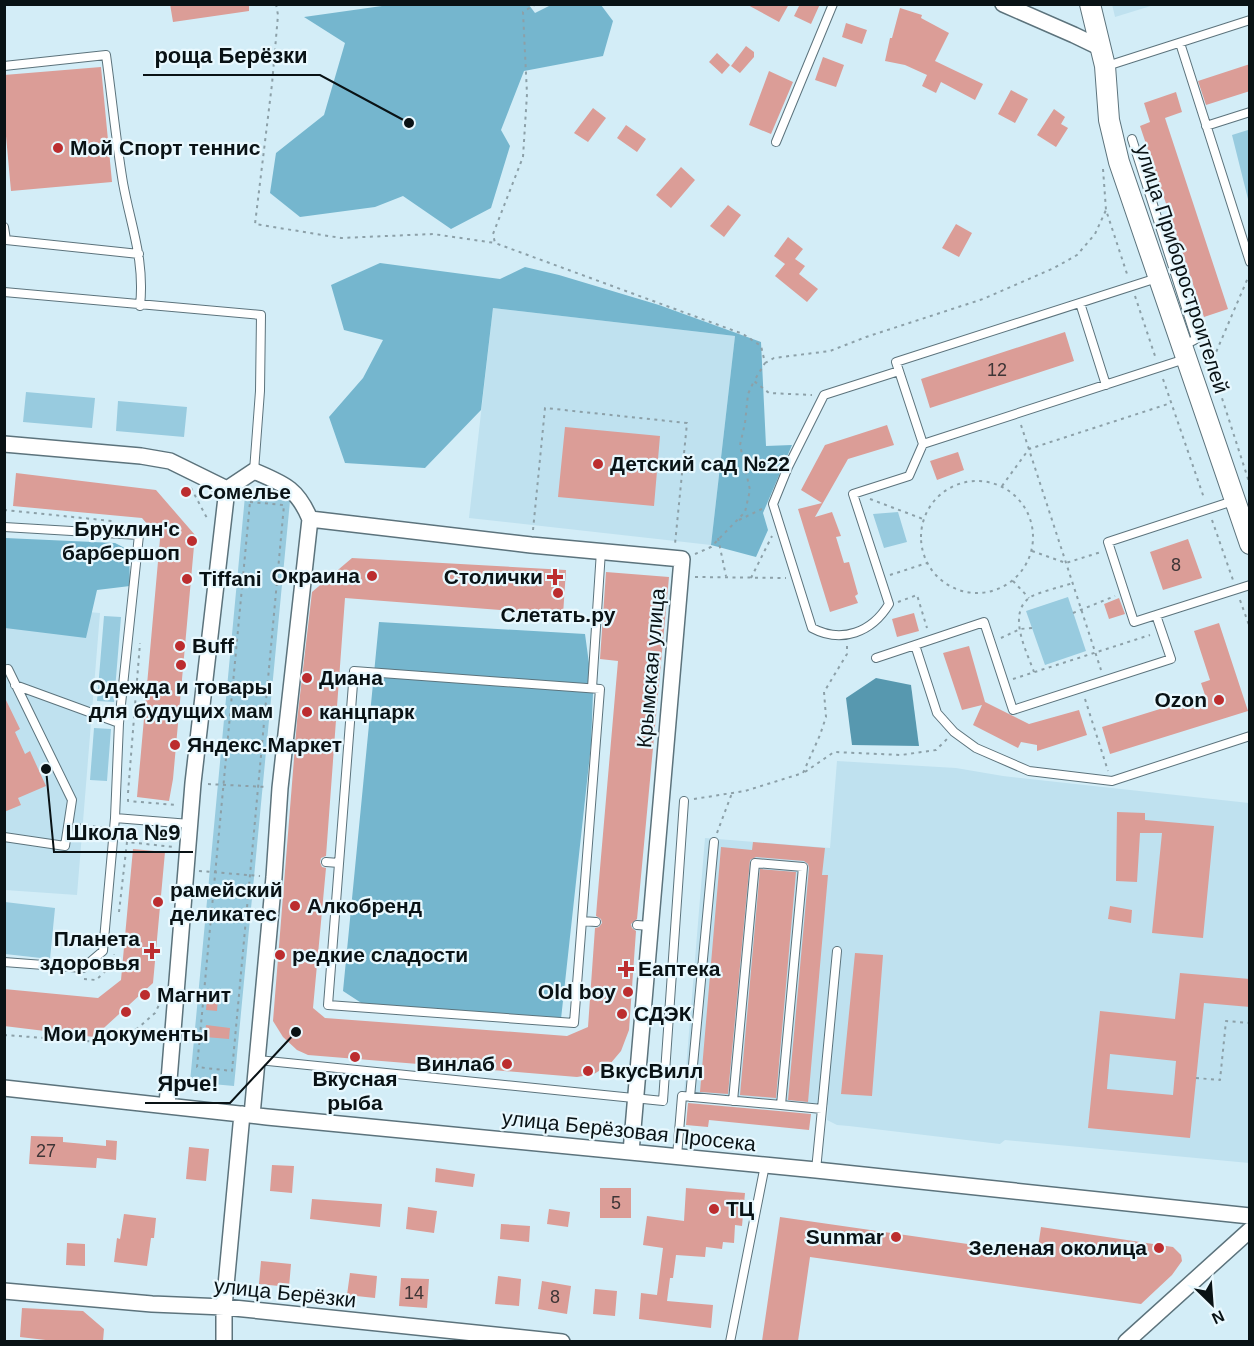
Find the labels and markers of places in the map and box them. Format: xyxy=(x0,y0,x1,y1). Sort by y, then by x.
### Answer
callout: роща Берёзки xyxy=(143,35,320,75)
place label: Мой Спорт теннис xyxy=(70,136,261,159)
marker: Мой Спорт теннис xyxy=(51,141,65,155)
place label: Детский сад №22 xyxy=(610,452,790,475)
marker: Детский сад №22 xyxy=(591,457,605,471)
place label: Сомелье xyxy=(198,480,291,503)
marker: Сомелье xyxy=(179,485,193,499)
place label: Бруклин'с барбершоп xyxy=(62,517,180,564)
marker: Бруклин'с барбершоп xyxy=(185,534,199,548)
place label: Окраина xyxy=(271,564,360,587)
place label: Столички xyxy=(444,565,543,588)
place label: Tiffani xyxy=(199,567,262,590)
marker: Окраина xyxy=(365,569,379,583)
marker: Столички xyxy=(548,570,562,584)
marker: Tiffani xyxy=(180,572,194,586)
marker: Слетать.ру xyxy=(551,586,565,600)
place label: Слетать.ру xyxy=(501,603,616,626)
place label: Buff xyxy=(192,634,235,657)
marker: Buff xyxy=(173,639,187,653)
marker: Одежда и товары для будущих мам xyxy=(174,658,188,672)
place label: Диана xyxy=(319,666,383,689)
marker: Диана xyxy=(300,671,314,685)
place label: Одежда и товары для будущих мам xyxy=(89,675,273,722)
place label: Ozon xyxy=(1155,688,1207,711)
marker: Ozon xyxy=(1212,693,1226,707)
place label: канцпарк xyxy=(319,700,415,723)
marker: канцпарк xyxy=(300,705,314,719)
place label: Яндекс.Маркет xyxy=(187,733,342,756)
marker: Яндекс.Маркет xyxy=(168,738,182,752)
callout: Школа №9 xyxy=(54,812,193,852)
place label: рамейский деликатес xyxy=(170,878,283,925)
place label: Алкобренд xyxy=(307,894,422,917)
marker: рамейский деликатес xyxy=(151,895,165,909)
marker: Алкобренд xyxy=(288,899,302,913)
place label: Планета здоровья xyxy=(40,927,140,974)
place label: редкие сладости xyxy=(292,943,468,966)
marker: Планета здоровья xyxy=(145,944,159,958)
marker: редкие сладости xyxy=(273,948,287,962)
place label: Еаптека xyxy=(638,957,721,980)
marker: Еаптека xyxy=(619,962,633,976)
place label: Old boy xyxy=(538,980,616,1003)
place label: Магнит xyxy=(157,983,231,1006)
marker: Old boy xyxy=(621,985,635,999)
marker: Магнит xyxy=(138,988,152,1002)
place label: СДЭК xyxy=(634,1002,692,1025)
marker: Мои документы xyxy=(119,1005,133,1019)
marker: СДЭК xyxy=(615,1007,629,1021)
place label: Мои документы xyxy=(43,1022,209,1045)
marker: Вкусная рыба xyxy=(348,1050,362,1064)
place label: Винлаб xyxy=(416,1052,495,1075)
marker: Винлаб xyxy=(500,1057,514,1071)
place label: ВкусВилл xyxy=(600,1059,703,1082)
callout: Ярче! xyxy=(145,1063,230,1103)
marker: ВкусВилл xyxy=(581,1064,595,1078)
place label: Вкусная рыба xyxy=(312,1067,398,1114)
place label: ТЦ xyxy=(726,1197,755,1220)
marker: ТЦ xyxy=(707,1202,721,1216)
place label: Sunmar xyxy=(806,1225,884,1248)
marker: Sunmar xyxy=(889,1230,903,1244)
place label: Зеленая околица xyxy=(969,1236,1147,1259)
marker: Зеленая околица xyxy=(1152,1241,1166,1255)

